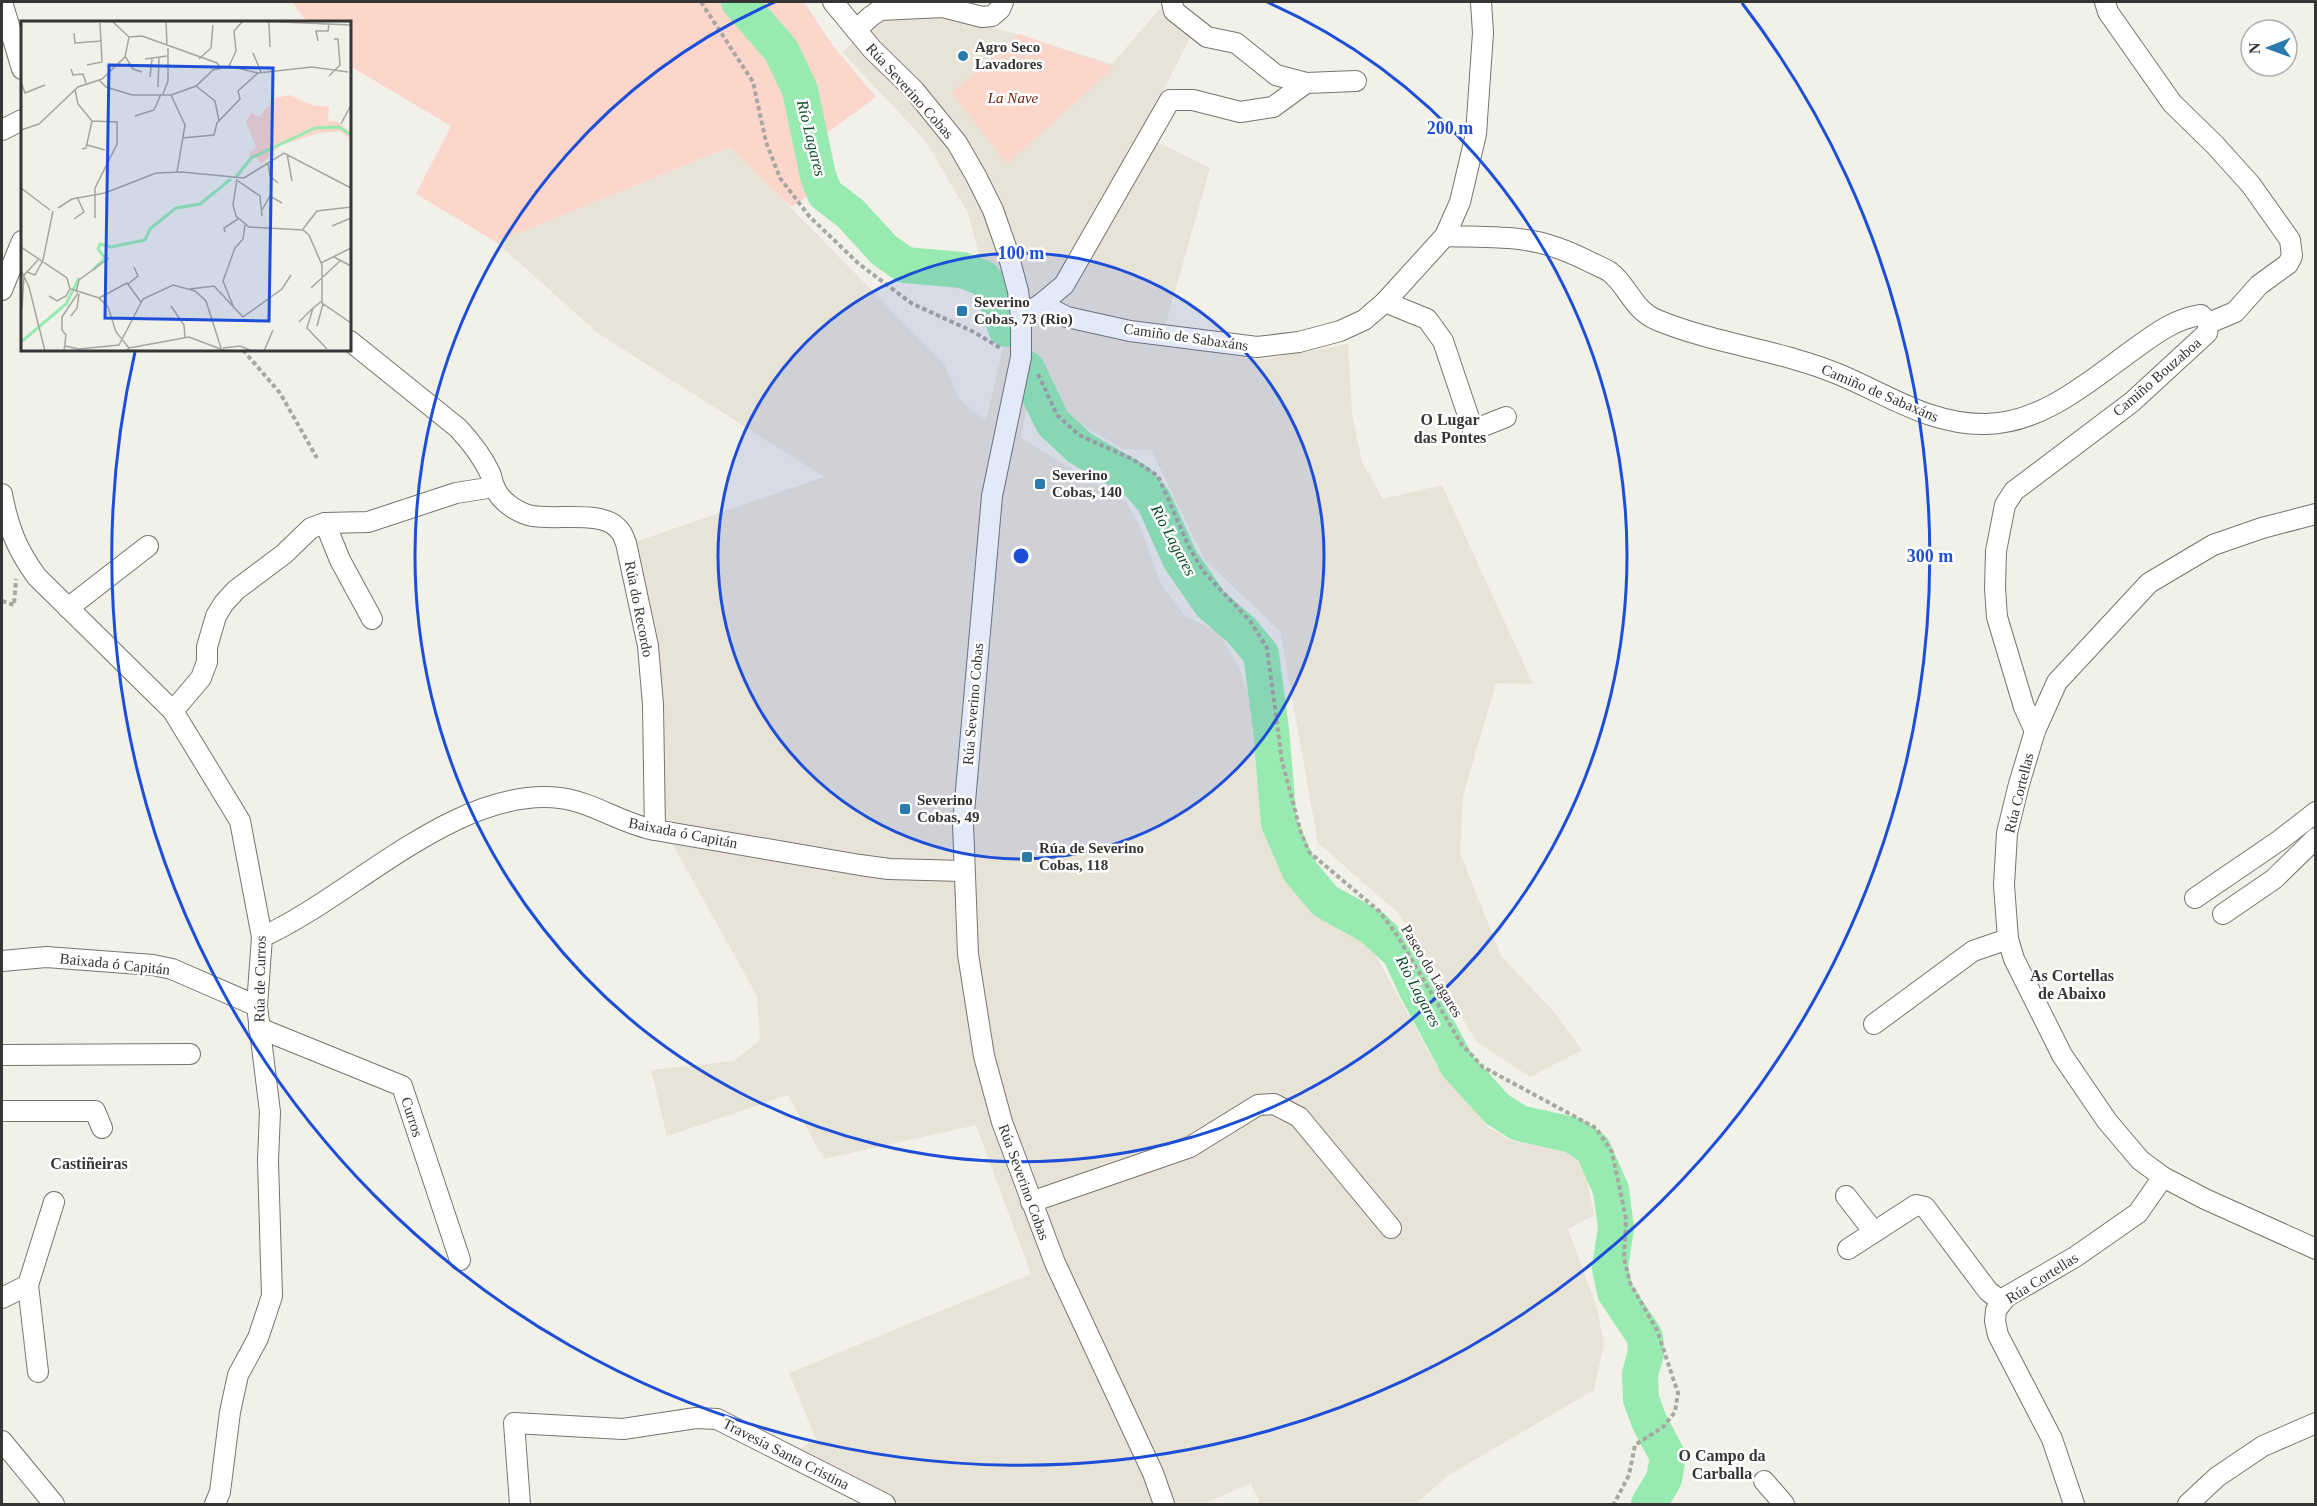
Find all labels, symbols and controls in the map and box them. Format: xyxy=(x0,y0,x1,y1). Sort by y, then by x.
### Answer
north arrow xyxy=(2239,18,2299,78)
inset map xyxy=(21,21,351,351)
place label: Agro Seco Lavadores xyxy=(975,39,1042,72)
street label: Rúa Severino Cobas xyxy=(863,40,957,142)
text: N xyxy=(2246,42,2263,54)
marker: Agro Seco Lavadores xyxy=(956,49,970,63)
park label: La Nave xyxy=(987,90,1039,106)
water label: Río Lagares xyxy=(793,97,829,178)
text: 200 m xyxy=(1427,118,1473,138)
text: 100 m xyxy=(998,243,1044,263)
place label: Severino Cobas, 73 (Rio) xyxy=(974,294,1073,328)
marker: Severino Cobas, 73 (Rio) xyxy=(955,304,969,318)
street label: Camiño de Sabaxáns xyxy=(1123,320,1250,354)
street label: Camiño Bouzaboa xyxy=(2110,334,2204,420)
street label: Camiño de Sabaxáns xyxy=(1819,361,1941,425)
district label: O Lugar das Pontes xyxy=(1414,411,1486,446)
place label: Severino Cobas, 140 xyxy=(1052,467,1122,500)
marker: Severino Cobas, 140 xyxy=(1033,477,1047,491)
water label: Río Lagares xyxy=(1146,501,1199,579)
centre of rings xyxy=(1011,546,1031,566)
text: 300 m xyxy=(1907,546,1953,566)
street label: Rúa do Recordo xyxy=(622,560,656,658)
street label: Rúa Severino Cobas xyxy=(960,642,986,766)
street label: Rúa Cortellas xyxy=(2001,751,2037,835)
place label: Severino Cobas, 49 xyxy=(917,792,980,825)
marker: Severino Cobas, 49 xyxy=(898,802,912,816)
street label: Baixada ó Capitán xyxy=(627,815,739,852)
place label: Rúa de Severino Cobas, 118 xyxy=(1039,840,1144,873)
marker: Rúa de Severino Cobas, 118 xyxy=(1020,850,1034,864)
street label: Paseo do Lagares xyxy=(1398,922,1466,1020)
street label: Rúa de Curros xyxy=(251,935,269,1022)
street label: Baixada ó Capitán xyxy=(59,950,171,978)
water label: Río Lagares xyxy=(1391,952,1444,1030)
district label: As Cortellas de Abaixo xyxy=(2030,967,2114,1002)
street label: Curros xyxy=(398,1095,426,1139)
street label: Rúa Severino Cobas xyxy=(996,1122,1053,1242)
district label: Castiñeiras xyxy=(50,1155,128,1172)
street label: Rúa Cortellas xyxy=(2003,1249,2081,1307)
street label: Travesía Santa Cristina xyxy=(720,1415,852,1493)
district label: O Campo da Carballa xyxy=(1678,1447,1766,1482)

